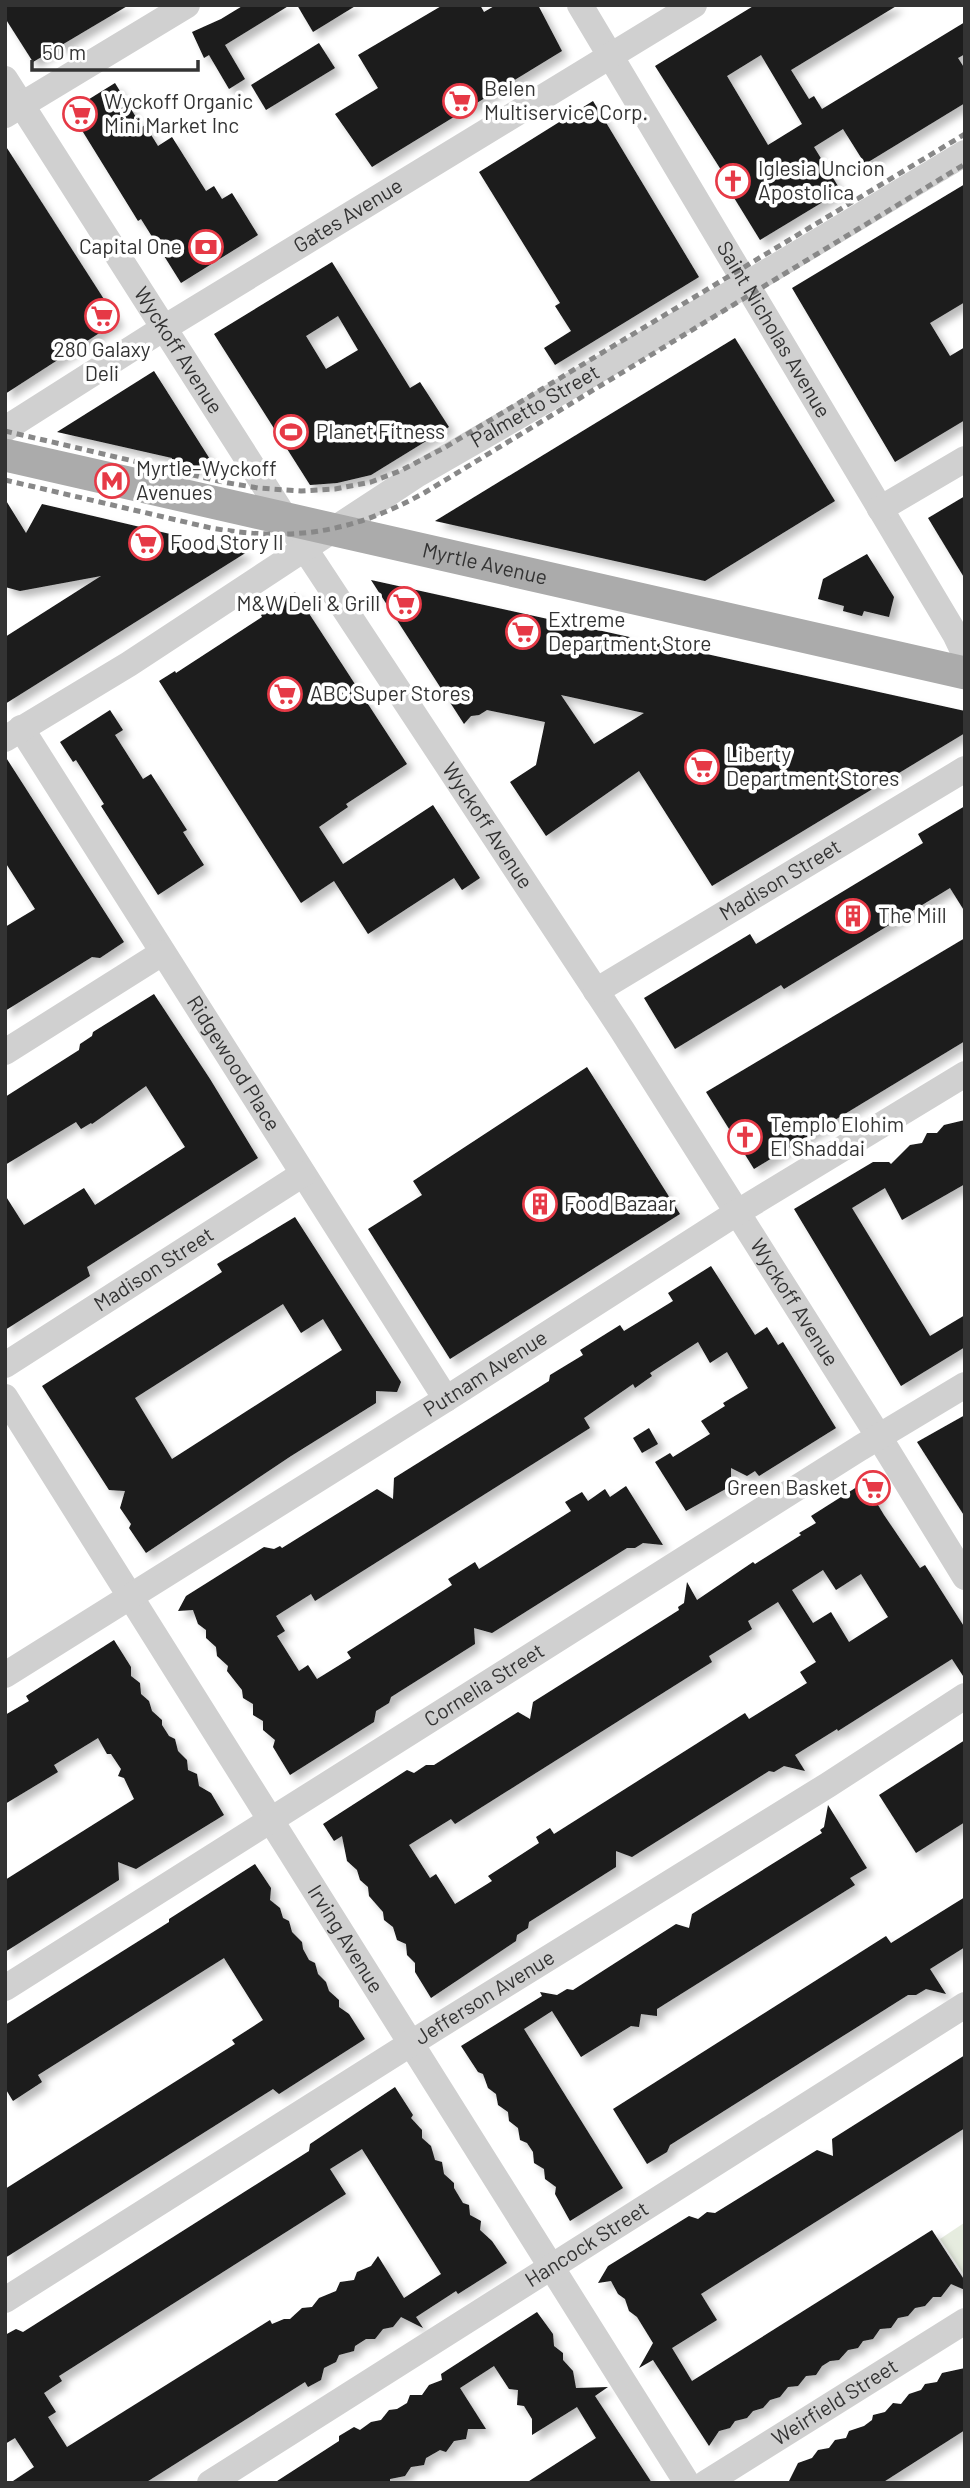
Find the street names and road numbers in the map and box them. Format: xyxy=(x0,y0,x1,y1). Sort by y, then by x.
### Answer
street label: Gates Avenue xyxy=(288,172,406,257)
street label: Saint Nicholas Avenue xyxy=(713,236,837,422)
street label: Wyckoff Avenue xyxy=(130,281,229,418)
street label: Palmetto Street xyxy=(466,358,603,452)
street label: Myrtle Avenue xyxy=(420,536,550,589)
street label: Wyckoff Avenue xyxy=(438,757,539,893)
street label: Madison Street xyxy=(714,833,845,925)
street label: Ridgewood Place xyxy=(183,990,287,1135)
street label: Madison Street xyxy=(89,1221,218,1316)
street label: Wyckoff Avenue xyxy=(746,1233,845,1370)
street label: Putnam Avenue xyxy=(418,1324,551,1421)
street label: Cornelia Street xyxy=(419,1637,548,1731)
street label: Irving Avenue xyxy=(303,1880,390,1997)
street label: Jefferson Avenue xyxy=(409,1944,558,2049)
street label: Hancock Street xyxy=(520,2195,652,2291)
street label: Weirfield Street xyxy=(767,2352,902,2450)

